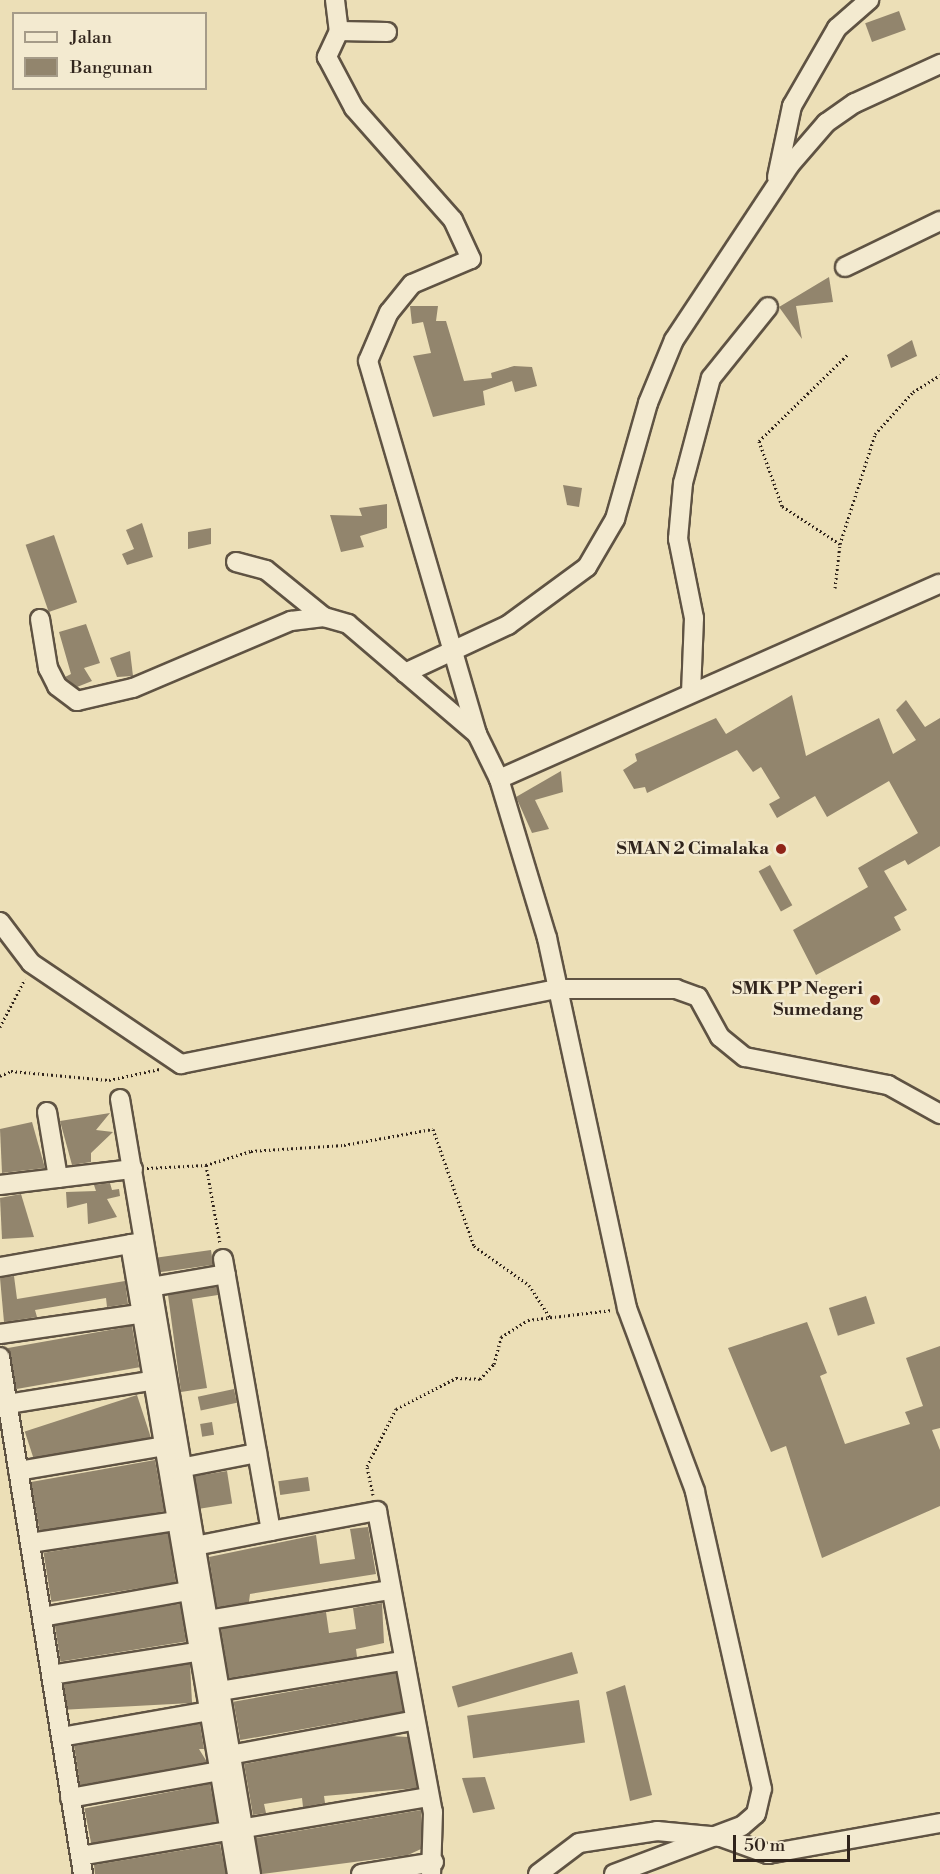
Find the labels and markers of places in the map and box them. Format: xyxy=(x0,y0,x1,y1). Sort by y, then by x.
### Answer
place label: SMAN 2 Cimalaka xyxy=(617,838,769,860)
marker: SMAN 2 Cimalaka xyxy=(774,842,788,856)
place label: SMK PP Negeri Sumedang xyxy=(732,979,863,1022)
marker: SMK PP Negeri Sumedang xyxy=(868,993,882,1007)

